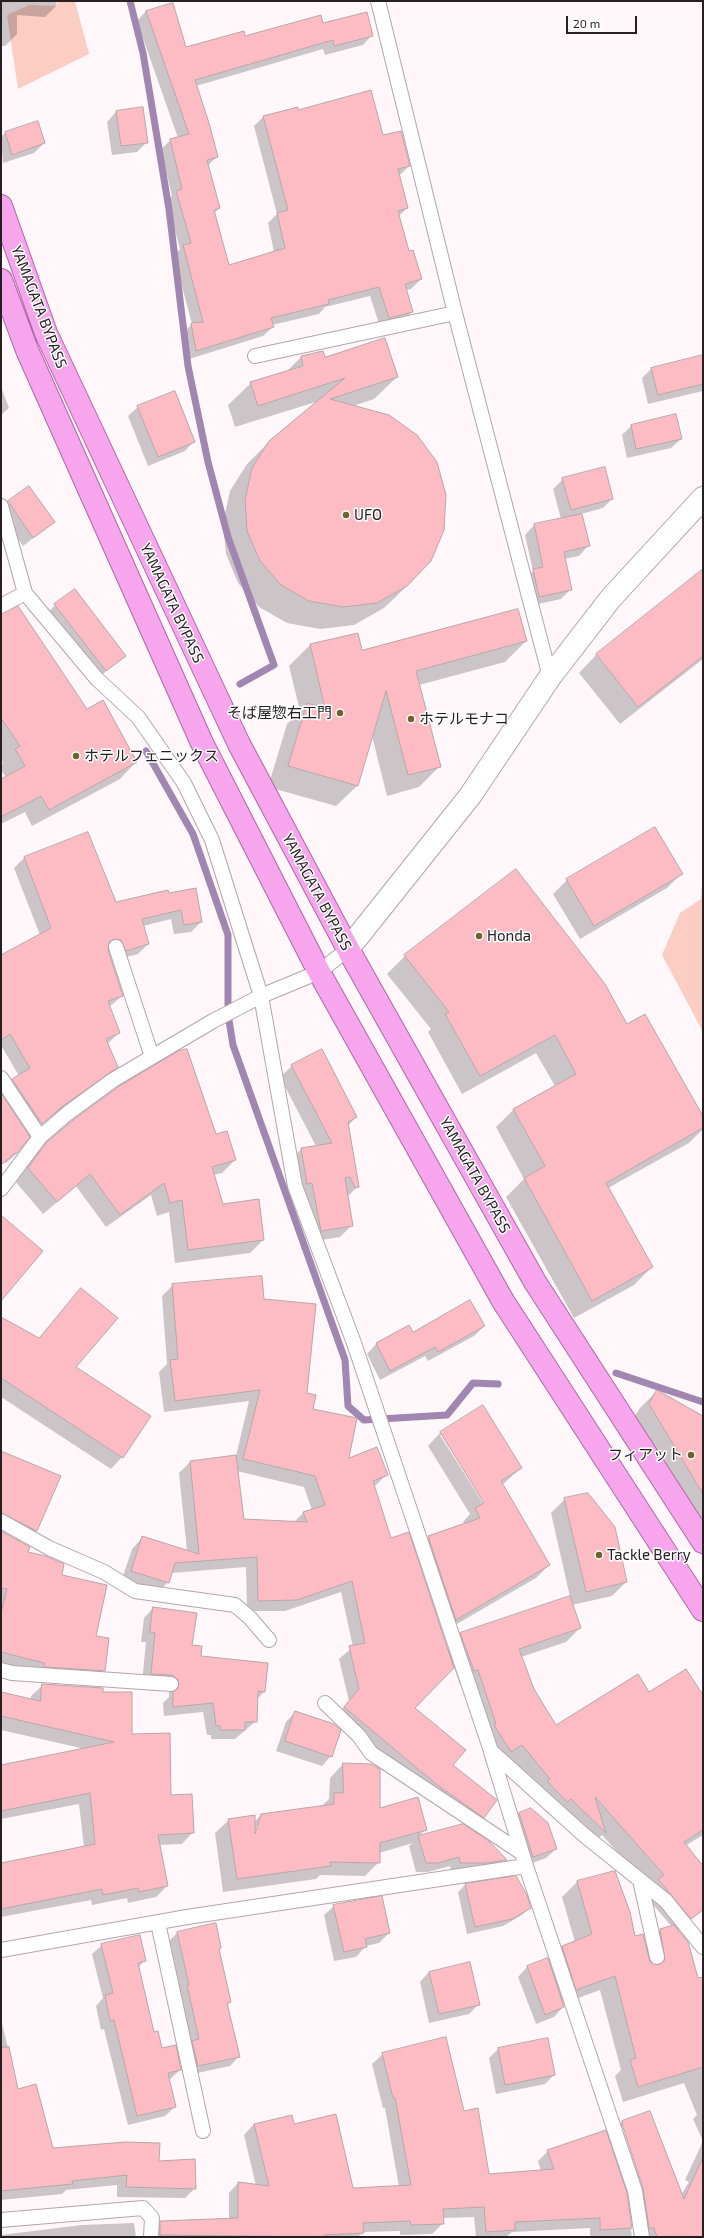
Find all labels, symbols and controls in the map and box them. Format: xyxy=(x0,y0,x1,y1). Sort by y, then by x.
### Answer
scale bar xyxy=(568,8,639,34)
text: 20 m xyxy=(573,16,600,30)
street label: YAMAGATA BYPASS xyxy=(7,243,71,371)
place label: UFO xyxy=(354,506,382,524)
marker: UFO xyxy=(341,510,351,520)
street label: YAMAGATA BYPASS xyxy=(136,540,208,666)
place label: そば屋惣右工門 xyxy=(227,704,332,722)
marker: そば屋惣右工門 xyxy=(335,708,345,718)
place label: ホテルモナコ xyxy=(419,710,509,728)
marker: ホテルモナコ xyxy=(406,714,416,724)
place label: ホテルフェニックス xyxy=(84,747,219,765)
marker: ホテルフェニックス xyxy=(71,751,81,761)
street label: YAMAGATA BYPASS xyxy=(279,830,355,954)
place label: Honda xyxy=(487,927,531,945)
marker: Honda xyxy=(474,931,484,941)
street label: YAMAGATA BYPASS xyxy=(436,1114,514,1236)
place label: フィアット xyxy=(608,1446,683,1464)
marker: フィアット xyxy=(686,1450,696,1460)
place label: Tackle Berry xyxy=(607,1546,691,1564)
marker: Tackle Berry xyxy=(594,1550,604,1560)

